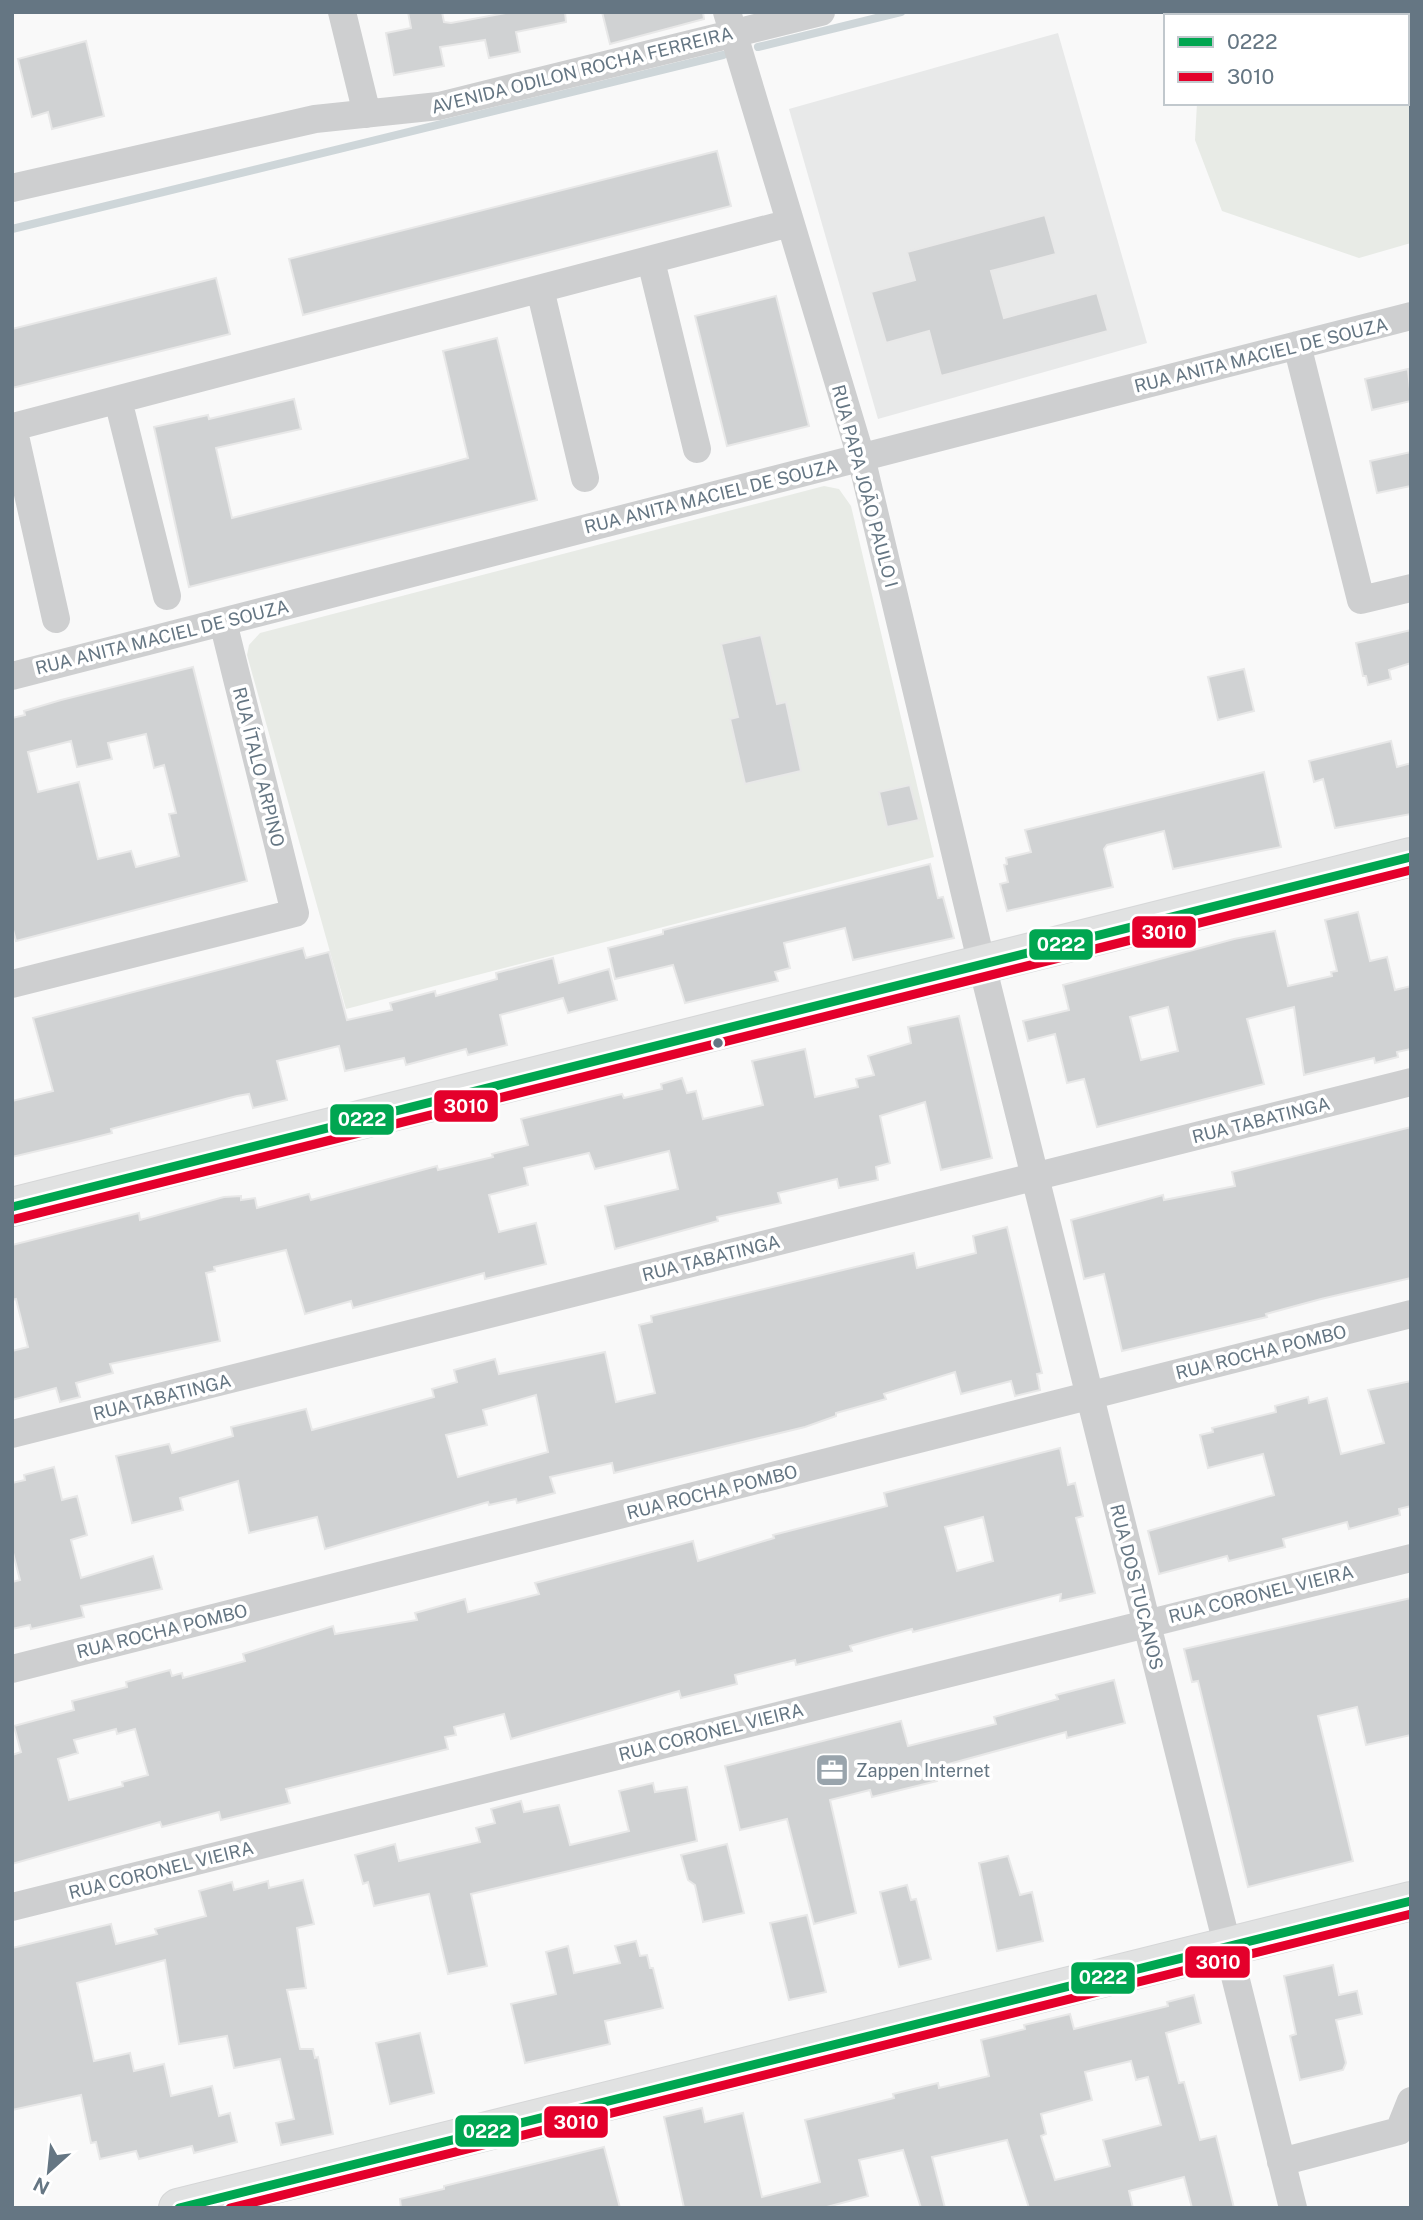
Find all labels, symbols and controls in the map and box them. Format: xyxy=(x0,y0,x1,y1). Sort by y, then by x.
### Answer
legend xyxy=(1164,14,1409,105)
street label: AVENIDA ODILON ROCHA FERREIRA xyxy=(429,22,735,118)
text: 0222 xyxy=(1227,29,1277,54)
text: 3010 xyxy=(1227,64,1274,89)
street label: RUA ANITA MACIEL DE SOUZA xyxy=(1132,313,1390,397)
street label: RUA PAPA JOÃO PAULO I xyxy=(828,382,903,590)
street label: RUA ANITA MACIEL DE SOUZA xyxy=(582,454,840,538)
street label: RUA ANITA MACIEL DE SOUZA xyxy=(33,595,291,679)
street label: RUA ÍTALO ARPINO xyxy=(229,685,290,849)
line badge: 3010 xyxy=(1131,915,1197,949)
text: 3010 xyxy=(1141,921,1187,943)
line badge: 0222 xyxy=(1028,928,1094,961)
text: 0222 xyxy=(1037,933,1085,955)
unlabelled marker xyxy=(711,1036,725,1050)
line badge: 3010 xyxy=(433,1089,499,1123)
street label: RUA TABATINGA xyxy=(1190,1093,1332,1147)
text: 3010 xyxy=(443,1095,489,1117)
line badge: 0222 xyxy=(329,1103,395,1136)
text: 0222 xyxy=(338,1108,386,1130)
street label: RUA TABATINGA xyxy=(640,1231,782,1285)
street label: RUA ROCHA POMBO xyxy=(1173,1321,1349,1383)
street label: RUA TABATINGA xyxy=(91,1370,233,1424)
street label: RUA ROCHA POMBO xyxy=(624,1461,800,1523)
street label: RUA DOS TUCANOS xyxy=(1106,1502,1168,1672)
street label: RUA CORONEL VIEIRA xyxy=(1166,1561,1356,1627)
street label: RUA ROCHA POMBO xyxy=(74,1600,250,1662)
street label: RUA CORONEL VIEIRA xyxy=(616,1699,806,1765)
office icon: Zappen Internet xyxy=(813,1751,851,1789)
place label: Zappen Internet xyxy=(856,1760,990,1781)
street label: RUA CORONEL VIEIRA xyxy=(66,1837,256,1903)
line badge: 3010 xyxy=(1184,1945,1251,1979)
text: 3010 xyxy=(1195,1951,1241,1973)
line badge: 0222 xyxy=(1070,1961,1136,1995)
text: 0222 xyxy=(1079,1966,1127,1988)
line badge: 3010 xyxy=(543,2105,609,2139)
text: 3010 xyxy=(553,2111,599,2133)
line badge: 0222 xyxy=(454,2114,520,2148)
text: 0222 xyxy=(463,2120,511,2142)
north arrow xyxy=(14,2136,84,2206)
text: N xyxy=(30,2173,53,2199)

